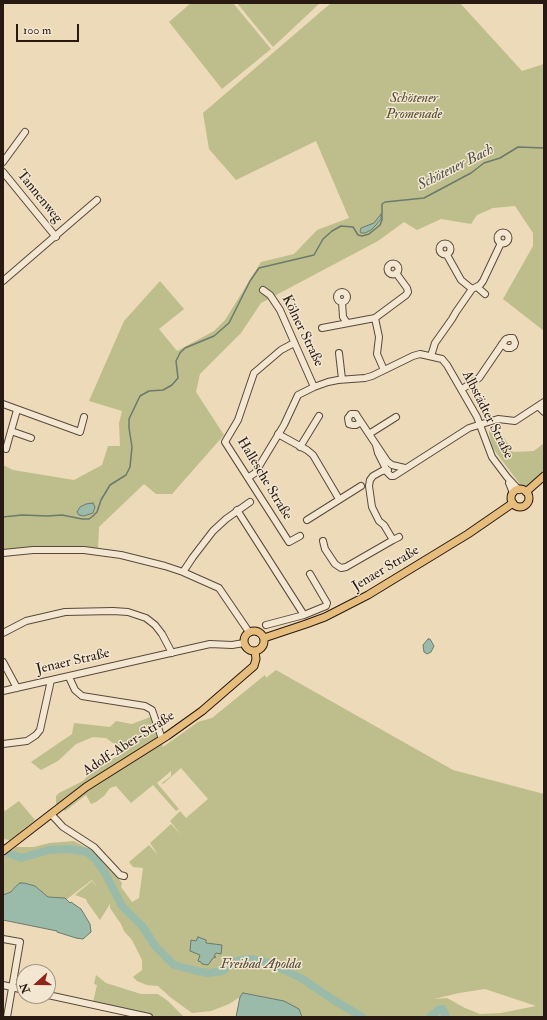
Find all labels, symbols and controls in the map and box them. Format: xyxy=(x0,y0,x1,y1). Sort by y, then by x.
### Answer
scale bar xyxy=(18,16,81,42)
text: 100 m xyxy=(23,23,51,38)
park label: Schötener Promenade xyxy=(386,91,442,124)
water label: Schötener Bach xyxy=(415,141,497,195)
street label: Tannenweg xyxy=(13,167,65,227)
street label: Kölner Straße xyxy=(277,292,327,370)
street label: Albstädter Straße xyxy=(458,368,516,462)
street label: Hallesche Straße xyxy=(233,435,295,523)
street label: Jenaer Straße xyxy=(350,542,422,596)
street label: Jenaer Straße xyxy=(35,645,111,679)
street label: Adolf-Aber-Straße xyxy=(80,708,178,780)
park label: Freibad Apolda xyxy=(220,957,302,973)
north arrow xyxy=(16,964,56,1004)
text: N xyxy=(17,981,33,995)

